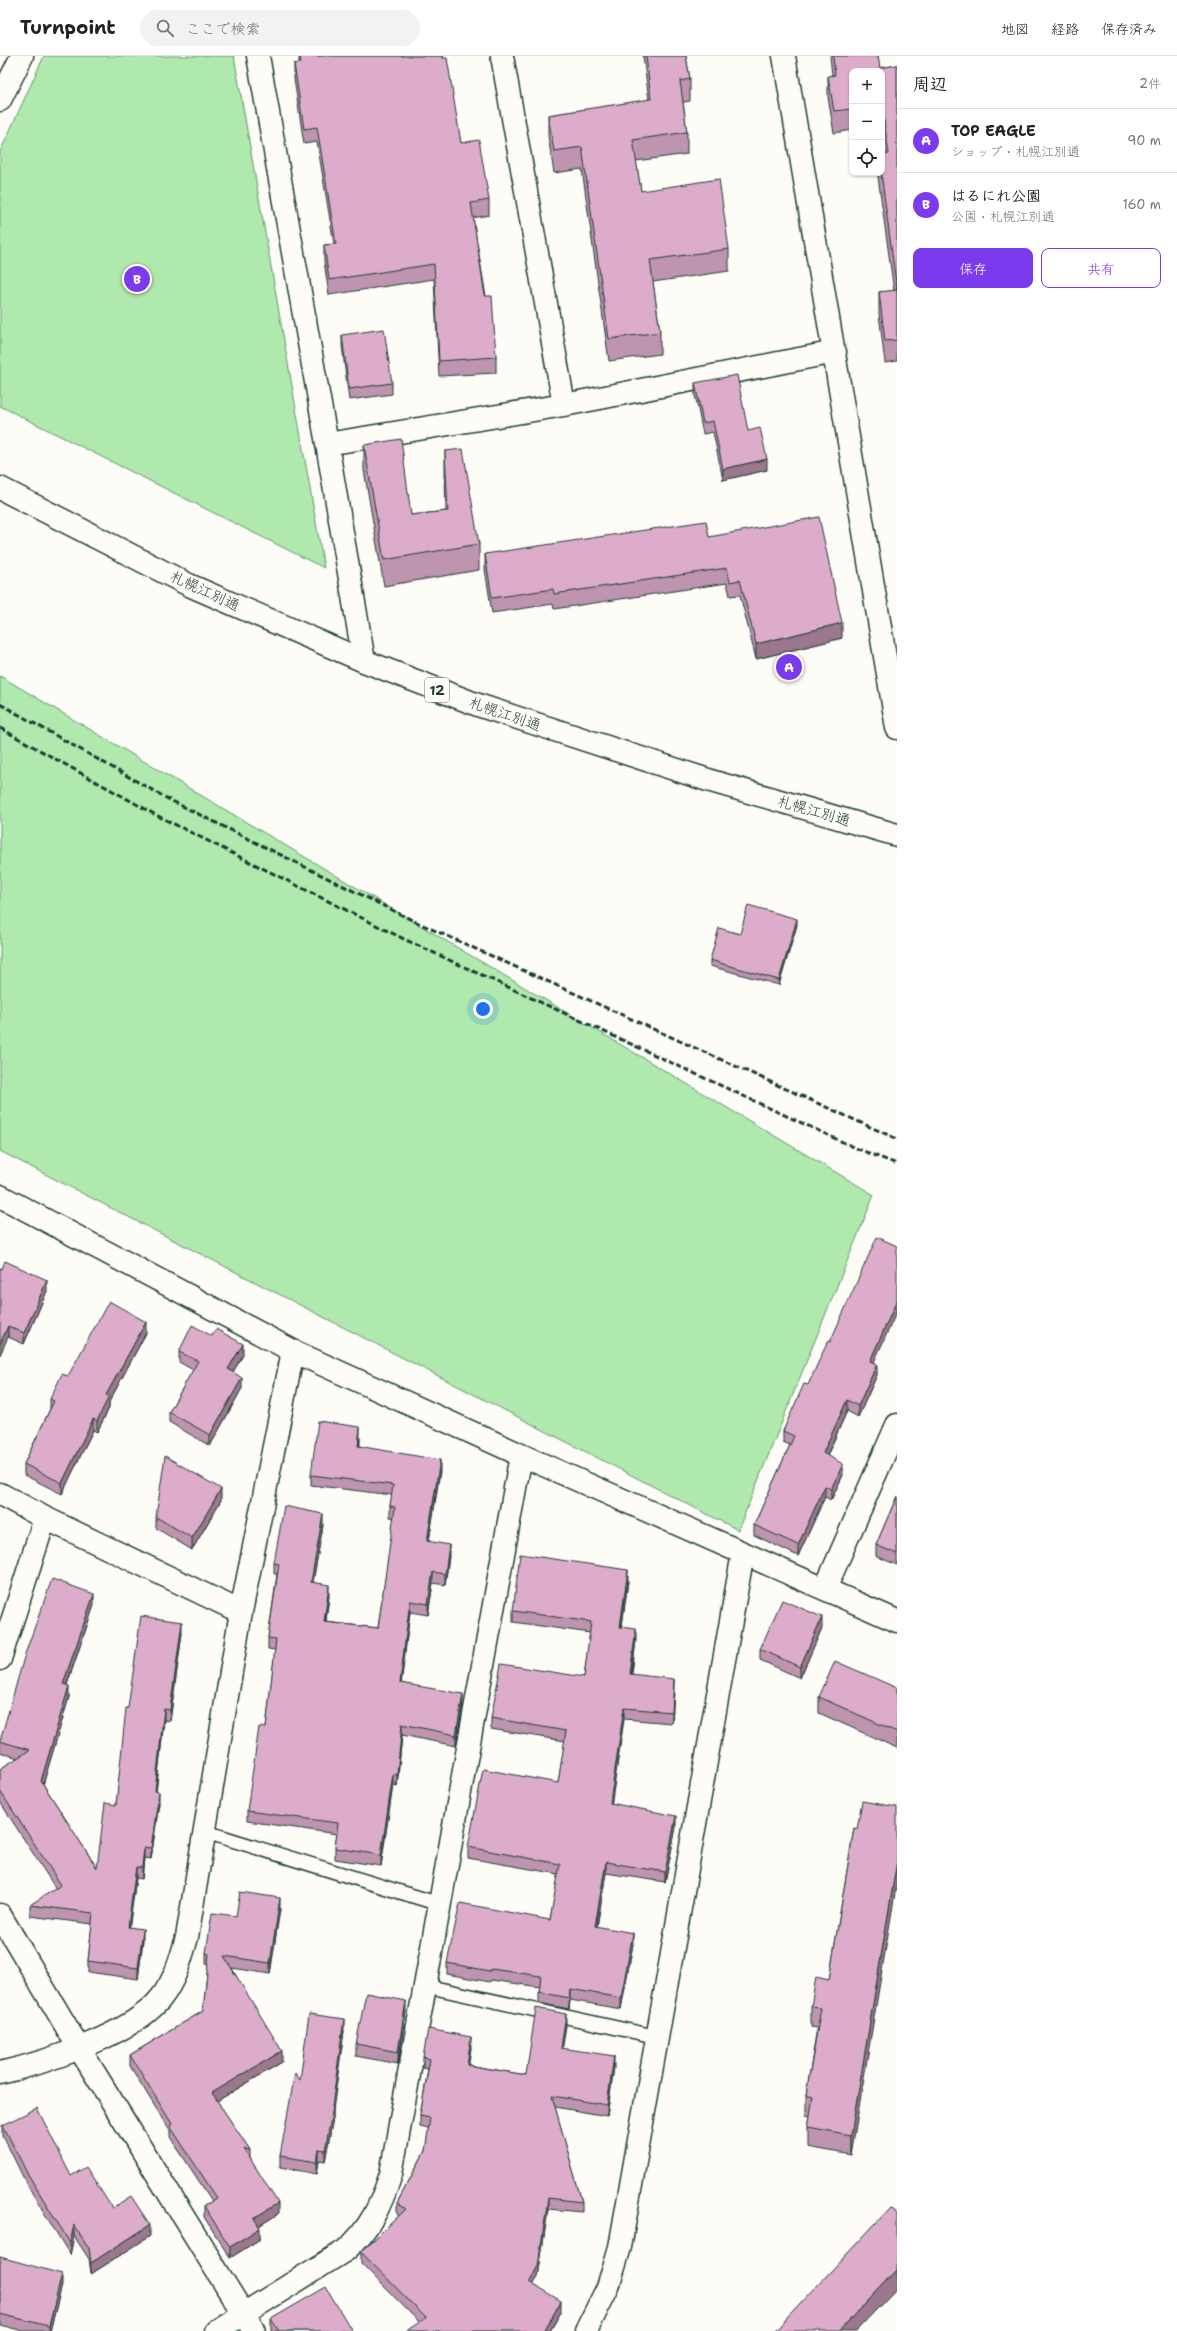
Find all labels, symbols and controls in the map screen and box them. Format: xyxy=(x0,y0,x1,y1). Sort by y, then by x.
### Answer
search box xyxy=(140,10,420,46)
text: Turnpoint xyxy=(20,15,116,40)
icon: search xyxy=(154,17,176,39)
text: ここで検索 xyxy=(186,19,261,39)
text: 地図 xyxy=(1001,20,1029,38)
text: 経路 xyxy=(1051,20,1079,38)
text: 保存済み xyxy=(1101,20,1157,38)
map controls xyxy=(849,68,885,176)
button: + xyxy=(849,68,885,104)
text: 周辺 xyxy=(913,73,947,95)
text: 2件 xyxy=(1139,75,1161,92)
button: − xyxy=(849,104,885,140)
text: TOP EAGLE xyxy=(951,121,1036,141)
text: A xyxy=(921,132,931,149)
text: 90 m xyxy=(1127,132,1161,149)
button: locate xyxy=(849,140,885,176)
text: ショップ · 札幌江別通 xyxy=(951,143,1080,160)
text: はるにれ公園 xyxy=(951,186,1041,206)
text: B xyxy=(922,196,930,213)
text: 160 m xyxy=(1123,196,1161,213)
text: 公園 · 札幌江別通 xyxy=(951,208,1055,225)
button: 保存 xyxy=(913,248,1033,288)
button: 共有 xyxy=(1041,248,1161,288)
pin: B xyxy=(124,264,150,294)
street label: 札幌江別通 xyxy=(167,566,243,616)
pin: A xyxy=(776,652,802,682)
road number: 12 xyxy=(425,678,449,702)
street label: 札幌江別通 xyxy=(466,692,544,736)
street label: 札幌江別通 xyxy=(775,791,853,831)
your location xyxy=(473,999,493,1019)

